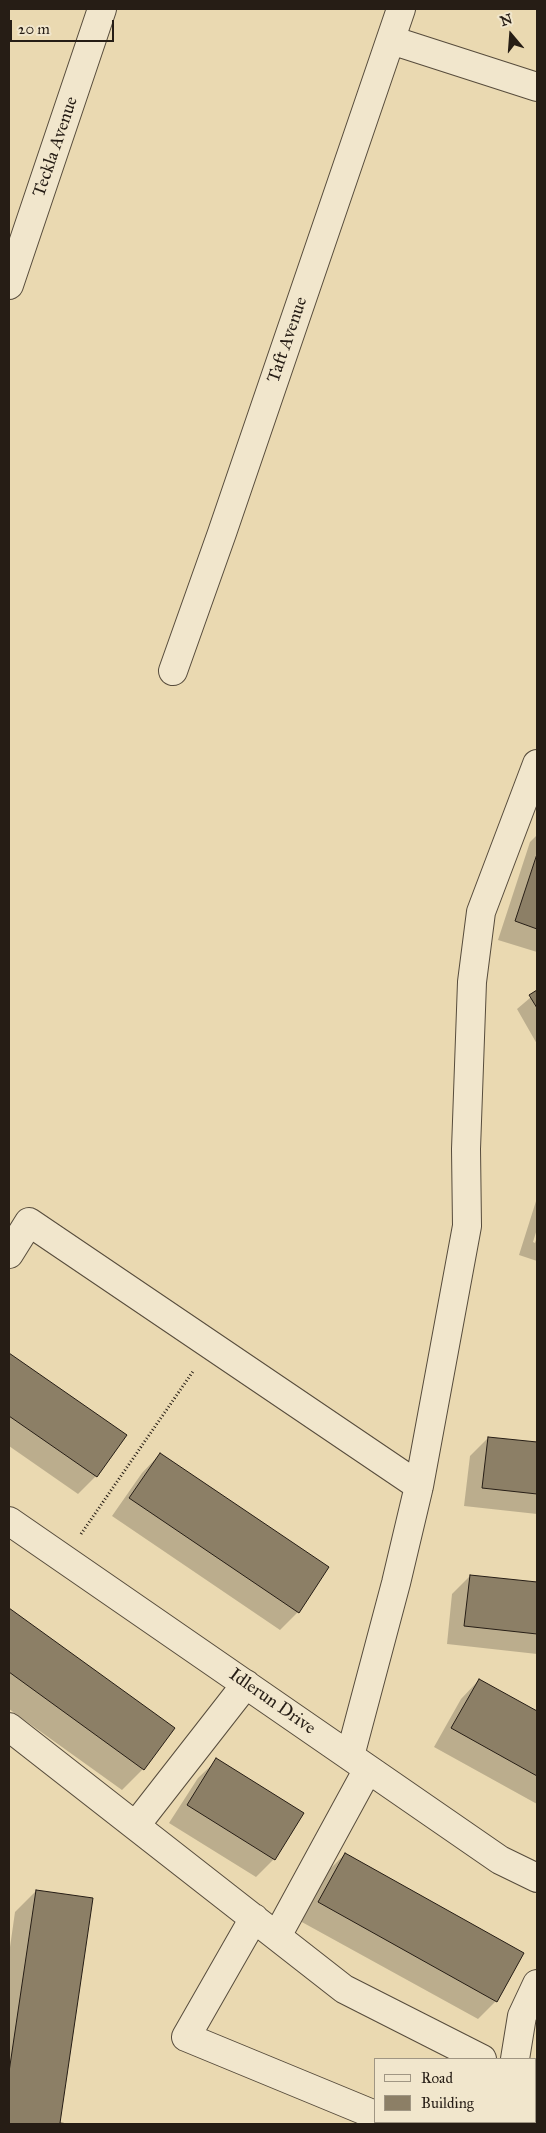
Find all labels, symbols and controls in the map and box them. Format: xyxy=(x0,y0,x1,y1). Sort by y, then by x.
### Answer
scale bar xyxy=(12,10,116,42)
north arrow xyxy=(486,10,536,60)
text: N xyxy=(498,10,514,30)
text: 20 m xyxy=(18,20,50,38)
street label: Teckla Avenue xyxy=(29,94,83,200)
street label: Taft Avenue xyxy=(263,294,313,386)
street label: Idlerun Drive xyxy=(225,1664,319,1740)
legend xyxy=(374,2058,536,2123)
text: Road xyxy=(421,2069,453,2087)
text: Building xyxy=(421,2094,474,2112)

